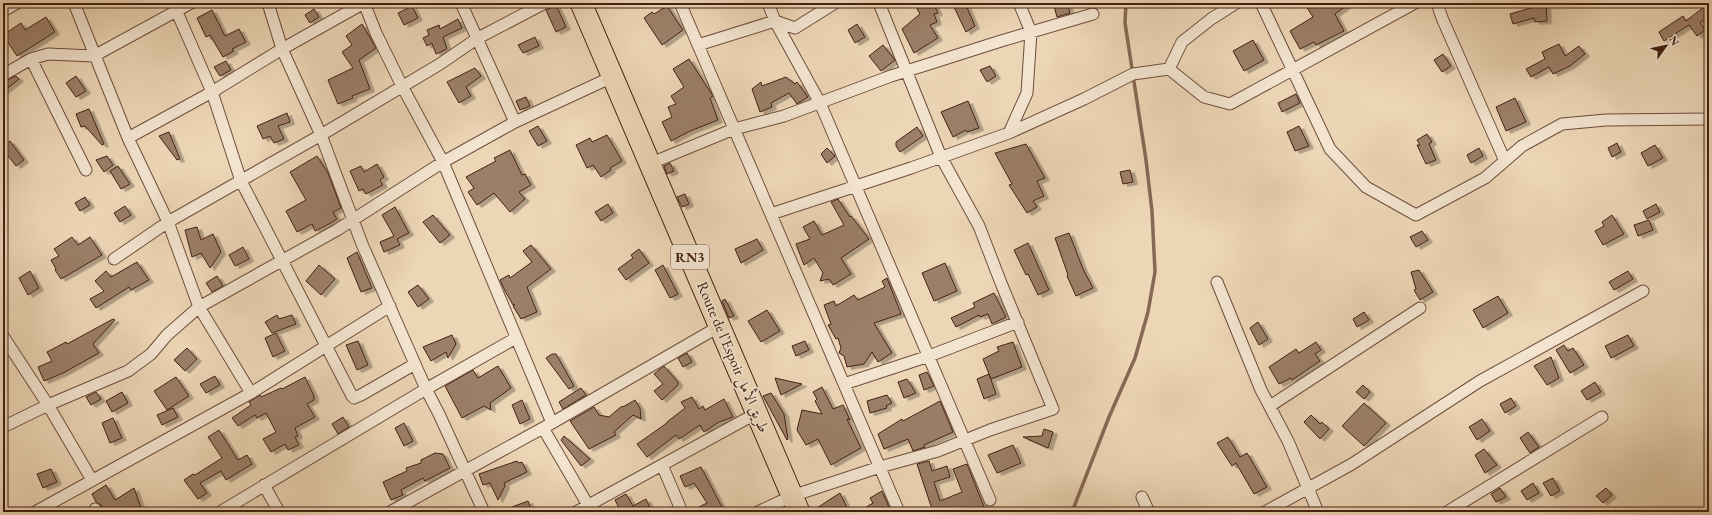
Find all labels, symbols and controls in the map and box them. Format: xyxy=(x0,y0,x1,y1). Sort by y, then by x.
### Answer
north arrow xyxy=(1646,26,1686,66)
text: N xyxy=(1666,33,1683,48)
road number: RN3 xyxy=(671,245,709,269)
street label: Route de l’Espoir طريق الأمل xyxy=(691,278,775,436)

